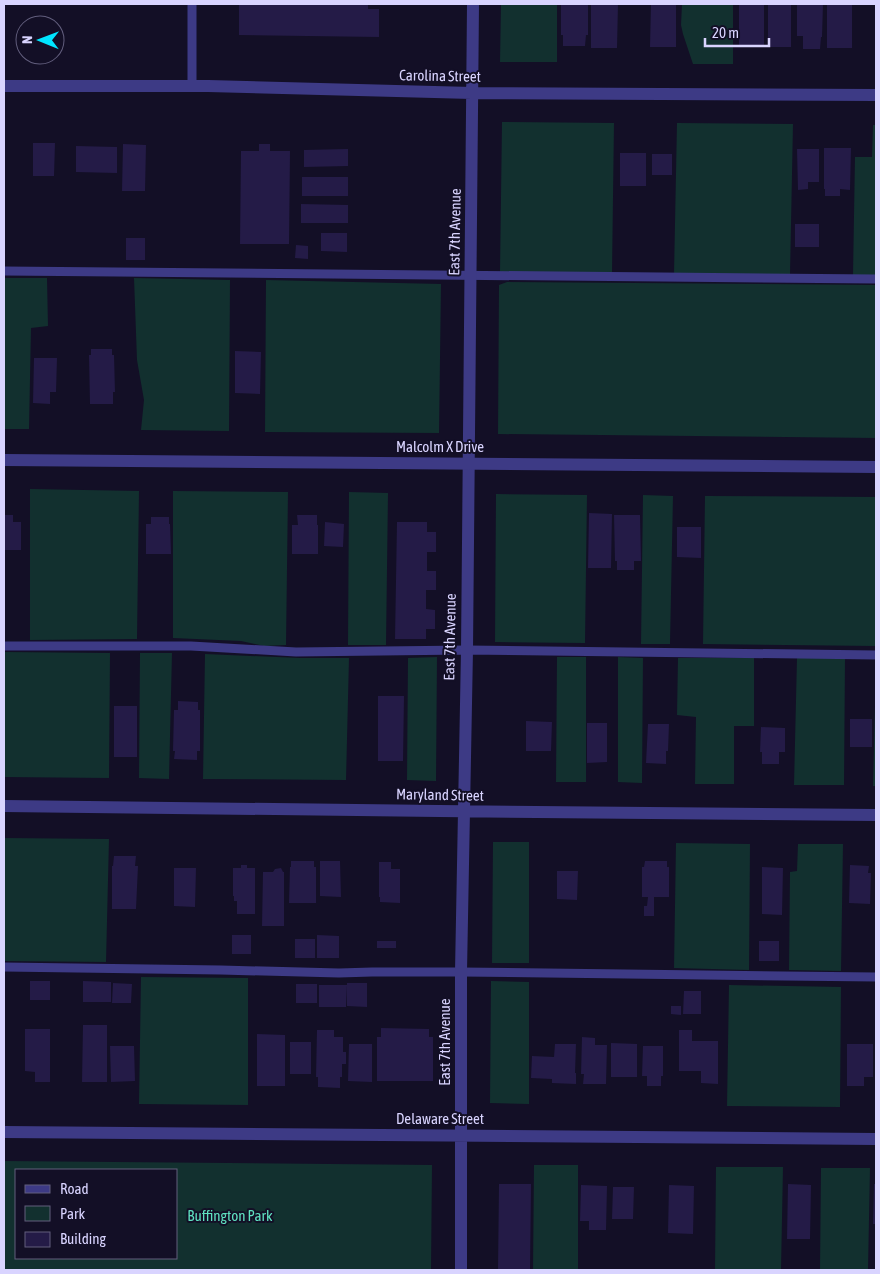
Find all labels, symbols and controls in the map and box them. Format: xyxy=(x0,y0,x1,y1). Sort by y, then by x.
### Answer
north arrow xyxy=(15,15,65,65)
scale bar xyxy=(705,15,769,47)
text: 20 m xyxy=(712,24,739,41)
text: N xyxy=(19,36,35,44)
street label: Carolina Street xyxy=(399,66,481,85)
street label: East 7th Avenue xyxy=(445,188,464,276)
street label: Malcolm X Drive xyxy=(396,438,484,455)
street label: East 7th Avenue xyxy=(440,593,459,681)
street label: Maryland Street xyxy=(396,785,484,804)
street label: East 7th Avenue xyxy=(436,998,453,1086)
street label: Delaware Street xyxy=(396,1110,484,1127)
legend xyxy=(15,1169,178,1259)
text: Road xyxy=(60,1180,89,1197)
text: Park xyxy=(60,1205,85,1222)
park label: Buffington Park xyxy=(187,1207,273,1224)
text: Building xyxy=(60,1230,106,1247)

